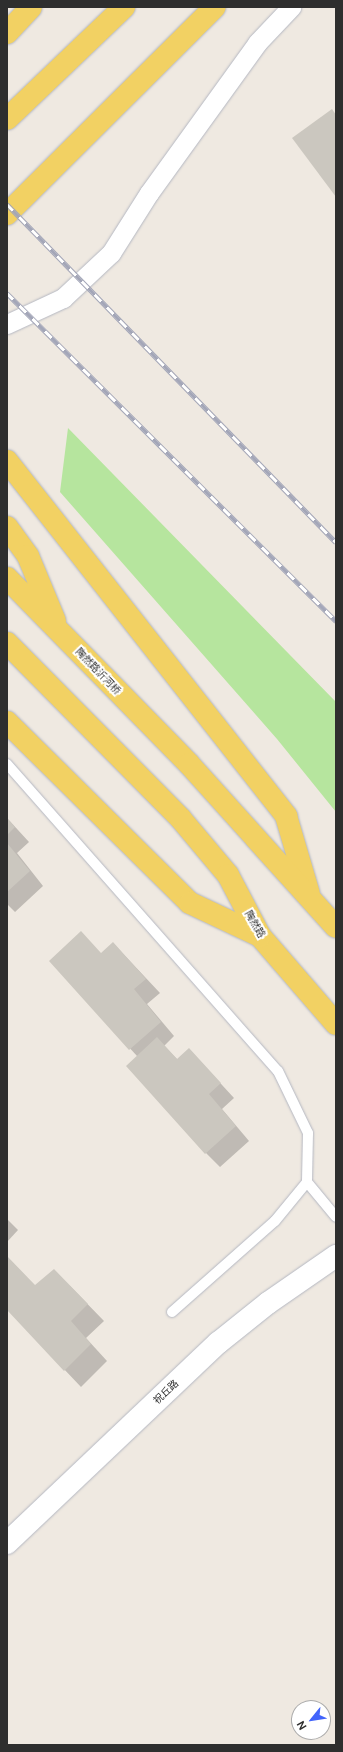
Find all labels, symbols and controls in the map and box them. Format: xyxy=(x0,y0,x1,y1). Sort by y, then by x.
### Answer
street label: 陶然路沂河桥 xyxy=(73,645,123,697)
street label: 陶然路 xyxy=(242,908,268,940)
street label: 祝丘路 xyxy=(151,1377,181,1407)
north arrow xyxy=(291,1700,331,1740)
text: N xyxy=(293,1719,310,1732)

